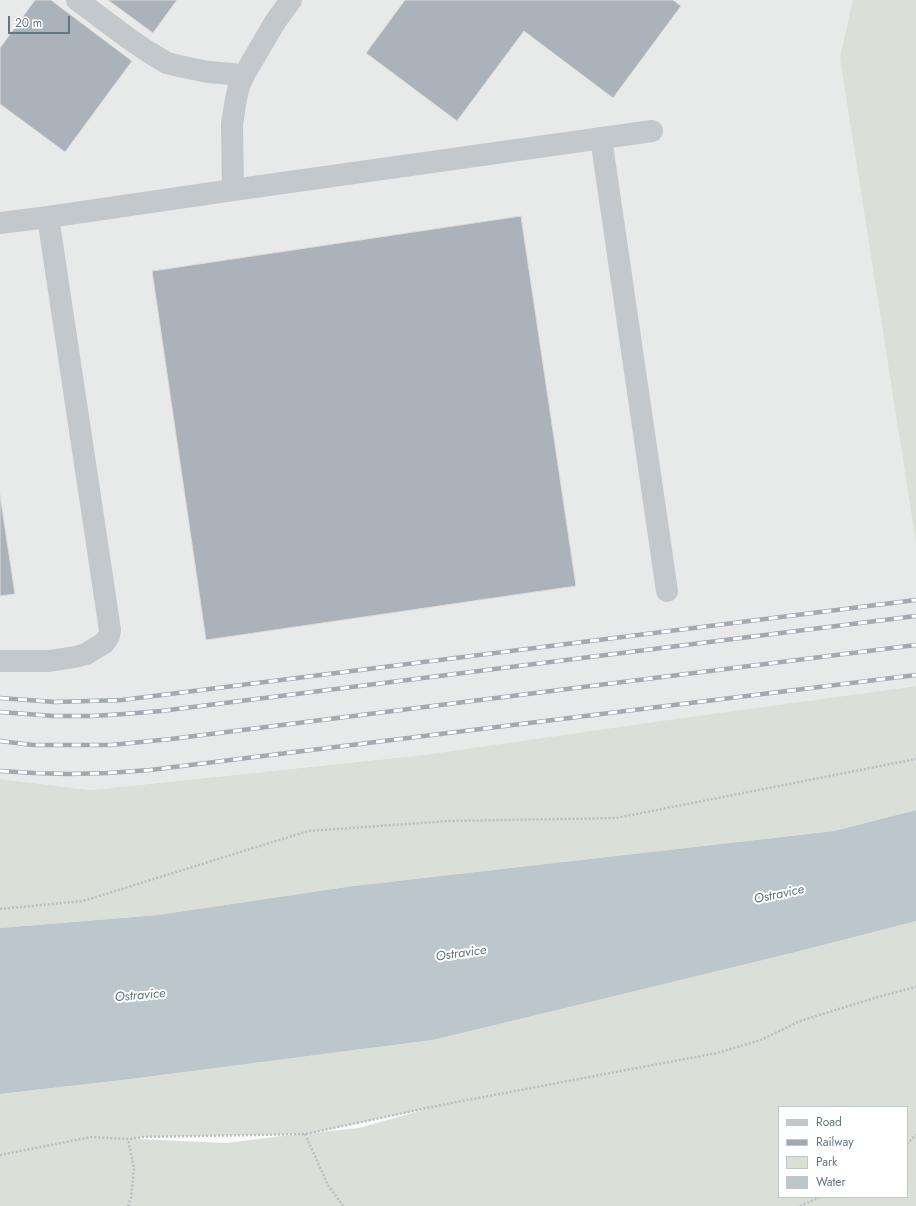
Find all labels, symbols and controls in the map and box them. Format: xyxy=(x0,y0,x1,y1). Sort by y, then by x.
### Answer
scale bar xyxy=(10,8,72,34)
text: 20 m xyxy=(15,14,42,32)
water label: Ostravice xyxy=(752,882,806,908)
water label: Ostravice xyxy=(435,943,487,965)
water label: Ostravice xyxy=(114,986,166,1006)
legend xyxy=(778,1106,908,1198)
text: Road xyxy=(816,1113,842,1131)
text: Railway xyxy=(816,1133,854,1151)
text: Park xyxy=(816,1153,837,1171)
text: Water xyxy=(816,1173,846,1191)

